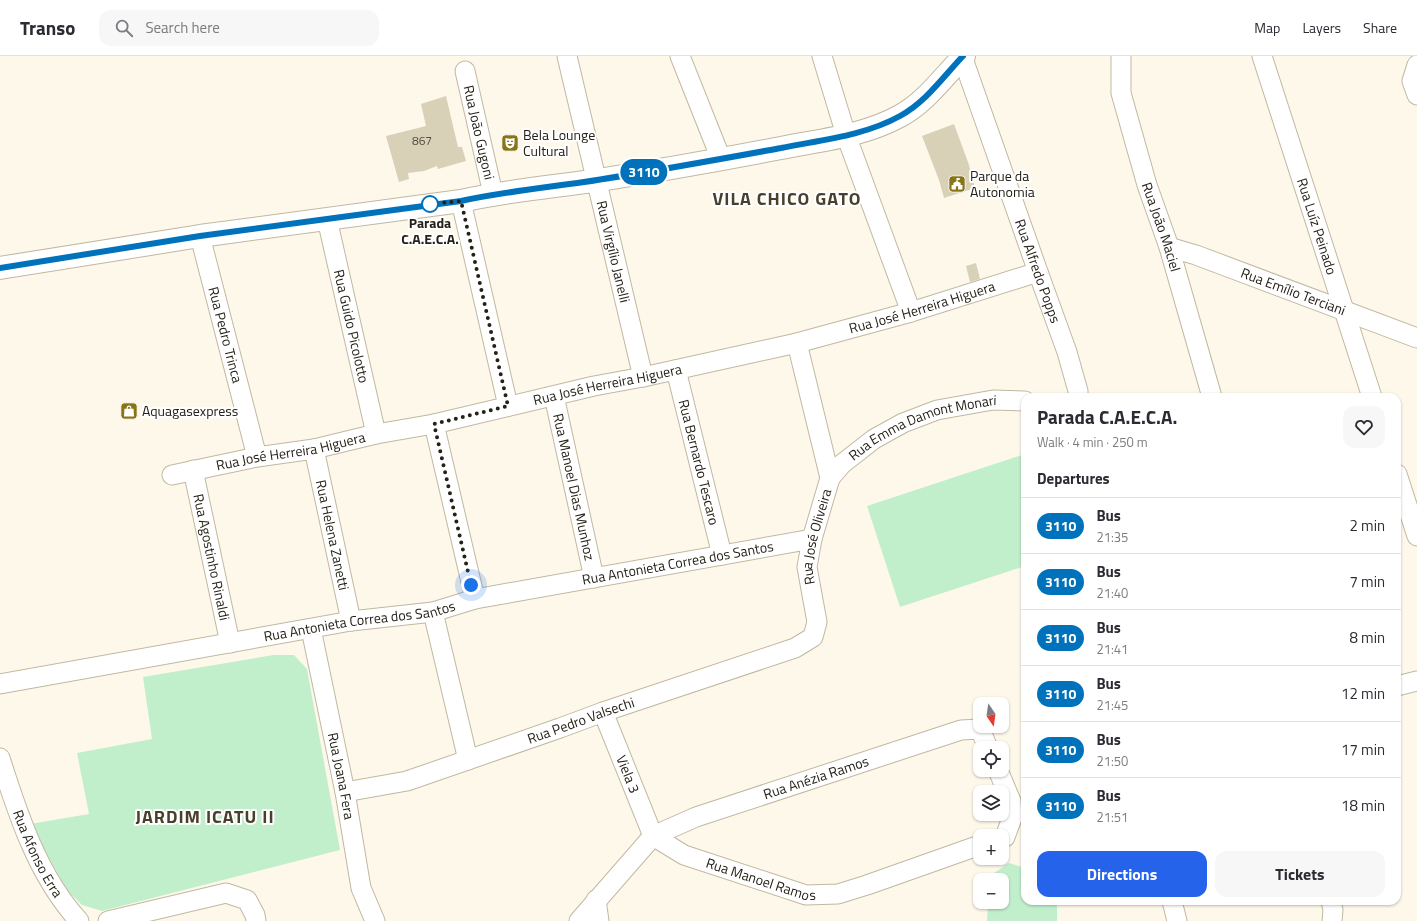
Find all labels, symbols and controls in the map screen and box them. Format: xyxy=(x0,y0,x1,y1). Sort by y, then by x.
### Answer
search box xyxy=(99,10,379,46)
text: Transo xyxy=(20,13,75,42)
text: Search here xyxy=(145,16,220,39)
icon: search xyxy=(113,17,135,39)
text: Map xyxy=(1254,17,1280,38)
text: Layers xyxy=(1302,17,1341,38)
text: Share xyxy=(1363,17,1397,38)
street label: Rua João Gugoni xyxy=(459,83,500,182)
place label: Bela Lounge Cultural xyxy=(523,124,595,161)
house number: 867 xyxy=(412,131,432,150)
theatre icon: Bela Lounge Cultural xyxy=(500,133,520,153)
line badge: 3110 xyxy=(616,159,672,185)
text: 3110 xyxy=(628,161,660,182)
place label: Parque da Autonomia xyxy=(970,165,1035,202)
public building icon: Parque da Autonomia xyxy=(947,174,967,194)
street label: Rua Luíz Peinado xyxy=(1292,175,1343,277)
street label: Rua João Maciel xyxy=(1137,179,1187,274)
district label: VILA CHICO GATO xyxy=(712,185,862,212)
marker: Parada C.A.E.C.A. xyxy=(421,195,439,213)
street label: Rua Virgílio Janelli xyxy=(592,198,636,305)
place label: Parada C.A.E.C.A. xyxy=(401,212,459,249)
street label: Rua Alfredo Popps xyxy=(1010,216,1067,326)
street label: Rua Emílio Terciani xyxy=(1238,262,1349,320)
street label: Rua Guido Picolotto xyxy=(329,267,375,385)
street label: Rua José Herreira Higuera xyxy=(846,275,998,338)
street label: Rua Pedro Trinca xyxy=(203,284,248,385)
street label: Rua José Herreira Higuera xyxy=(531,358,684,410)
street label: Rua Emma Damont Monari xyxy=(844,389,997,465)
street label: Rua Bernardo Tescaro xyxy=(674,397,725,527)
place label: Aquagasexpress xyxy=(142,400,238,421)
shop icon: Aquagasexpress xyxy=(119,401,139,421)
text: Parada C.A.E.C.A. xyxy=(1037,402,1177,431)
button: heart xyxy=(1343,406,1385,448)
street label: Rua Manoel Dias Munhoz xyxy=(548,411,601,562)
street label: Rua José Herreira Higuera xyxy=(214,426,367,475)
text: Walk · 4 min · 250 m xyxy=(1037,432,1148,452)
text: Departures xyxy=(1037,467,1110,490)
street label: Rua Helena Zanetti xyxy=(311,478,355,592)
street label: Rua José Oliveira xyxy=(796,486,836,587)
street label: Rua Agostinho Rinaldi xyxy=(188,492,236,622)
text: Bus xyxy=(1096,504,1121,527)
text: 2 min xyxy=(1349,514,1385,537)
text: 3110 xyxy=(1045,515,1076,536)
text: 21:35 xyxy=(1096,527,1128,547)
street label: Rua Antonieta Correa dos Santos xyxy=(580,535,775,590)
text: Bus xyxy=(1096,560,1121,583)
text: 7 min xyxy=(1349,570,1385,593)
text: 3110 xyxy=(1045,571,1076,592)
your location xyxy=(461,575,481,595)
text: 21:40 xyxy=(1096,583,1128,603)
street label: Rua Antonieta Correa dos Santos xyxy=(262,595,458,646)
text: Bus xyxy=(1096,616,1121,639)
text: 8 min xyxy=(1349,626,1385,649)
text: 3110 xyxy=(1045,627,1076,648)
text: 21:41 xyxy=(1096,639,1128,659)
text: Bus xyxy=(1096,672,1121,695)
text: 12 min xyxy=(1341,682,1385,705)
text: 3110 xyxy=(1045,683,1076,704)
street label: Rua Pedro Valsechi xyxy=(524,691,637,749)
text: 21:45 xyxy=(1096,695,1128,715)
north arrow xyxy=(973,697,1009,733)
map controls xyxy=(973,697,1009,909)
text: Bus xyxy=(1096,728,1121,751)
street label: Rua Joana Fera xyxy=(323,730,360,821)
text: 17 min xyxy=(1341,738,1385,761)
text: 3110 xyxy=(1045,739,1076,760)
button: locate xyxy=(973,741,1009,777)
street label: Rua Anézia Ramos xyxy=(760,750,871,804)
text: 21:50 xyxy=(1096,751,1128,771)
street label: Viela 3 xyxy=(611,752,646,796)
text: Bus xyxy=(1096,784,1121,807)
button: layers xyxy=(973,785,1009,821)
text: 18 min xyxy=(1341,794,1385,817)
text: 3110 xyxy=(1045,795,1076,816)
district label: JARDIM ICATU II xyxy=(135,803,275,830)
street label: Rua Afonso Erra xyxy=(8,807,68,901)
text: 21:51 xyxy=(1096,807,1128,827)
button: + xyxy=(973,829,1009,865)
button: Directions xyxy=(1037,851,1207,897)
button: Tickets xyxy=(1215,851,1385,897)
street label: Rua Manoel Ramos xyxy=(703,852,816,906)
button: − xyxy=(973,873,1009,909)

